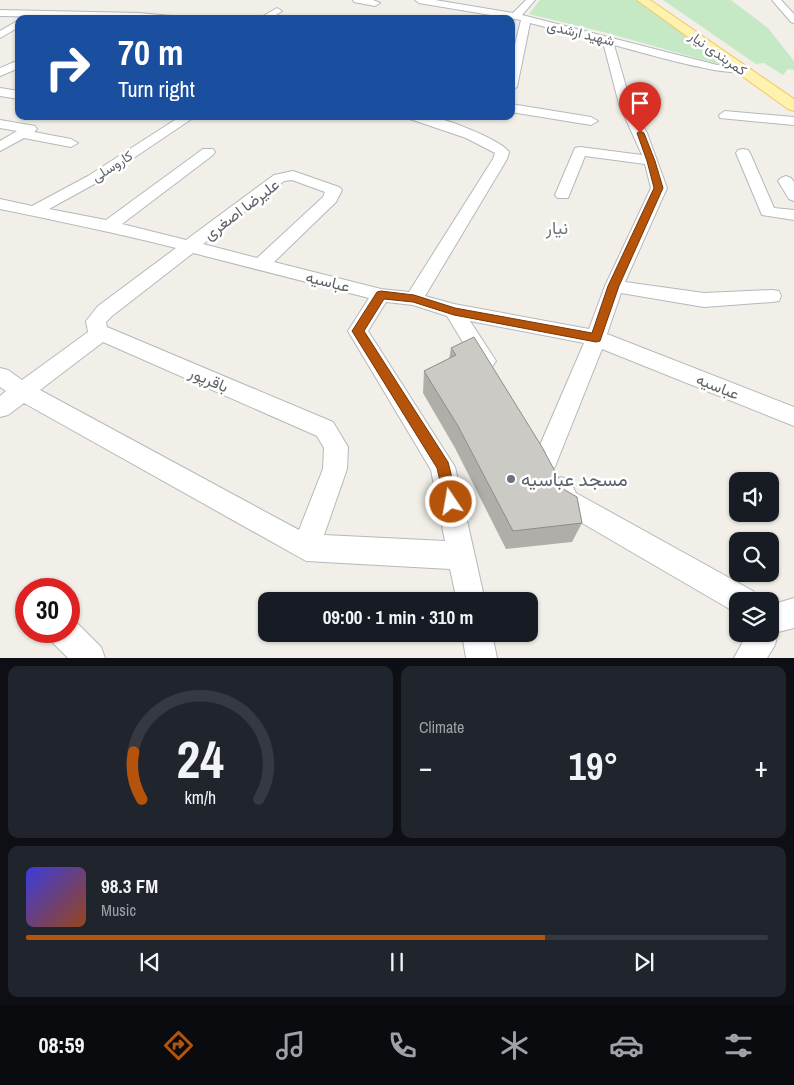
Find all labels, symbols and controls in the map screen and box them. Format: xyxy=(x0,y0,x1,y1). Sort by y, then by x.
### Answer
street label: شهید ارشدی xyxy=(545,16,617,50)
street label: کمربندی نیار xyxy=(685,26,750,79)
text: 70 m xyxy=(118,29,183,76)
icon: right xyxy=(35,35,100,100)
text: Turn right xyxy=(118,74,195,104)
pin xyxy=(619,82,661,133)
icon: arrive xyxy=(626,89,654,117)
street label: کاروسلی xyxy=(88,146,136,186)
street label: علیرضا اصغری xyxy=(199,173,283,245)
district label: نیار xyxy=(545,215,568,240)
street label: عباسیه xyxy=(304,265,352,297)
street label: باقرپور xyxy=(185,361,232,398)
street label: عباسیه xyxy=(693,367,743,405)
place label: مسجد عباسیه xyxy=(521,466,628,492)
map controls xyxy=(729,472,779,642)
button: sound xyxy=(729,472,779,522)
marker: مسجد عباسیه xyxy=(505,473,517,485)
position arrow xyxy=(424,475,476,527)
button: search xyxy=(729,532,779,582)
speed limit sign: 30 xyxy=(15,578,80,643)
button: layers xyxy=(729,592,779,642)
text: 09:00 · 1 min · 310 m xyxy=(323,604,473,630)
text: Climate xyxy=(419,716,464,738)
text: 24 xyxy=(177,724,224,794)
text: 19° xyxy=(569,741,618,792)
text: − xyxy=(419,748,432,786)
text: + xyxy=(755,748,768,786)
text: km/h xyxy=(185,786,216,810)
text: 98.3 FM xyxy=(101,873,158,899)
text: Music xyxy=(101,899,136,921)
icon: previous xyxy=(136,948,164,976)
icon: pause xyxy=(383,948,411,976)
icon: next xyxy=(630,948,658,976)
icon: directions xyxy=(161,1028,196,1063)
icon: music xyxy=(273,1028,308,1063)
icon: phone xyxy=(385,1028,420,1063)
icon: climate xyxy=(497,1028,532,1063)
icon: car xyxy=(609,1028,644,1063)
icon: filters xyxy=(721,1028,756,1063)
text: 08:59 xyxy=(38,1030,85,1060)

